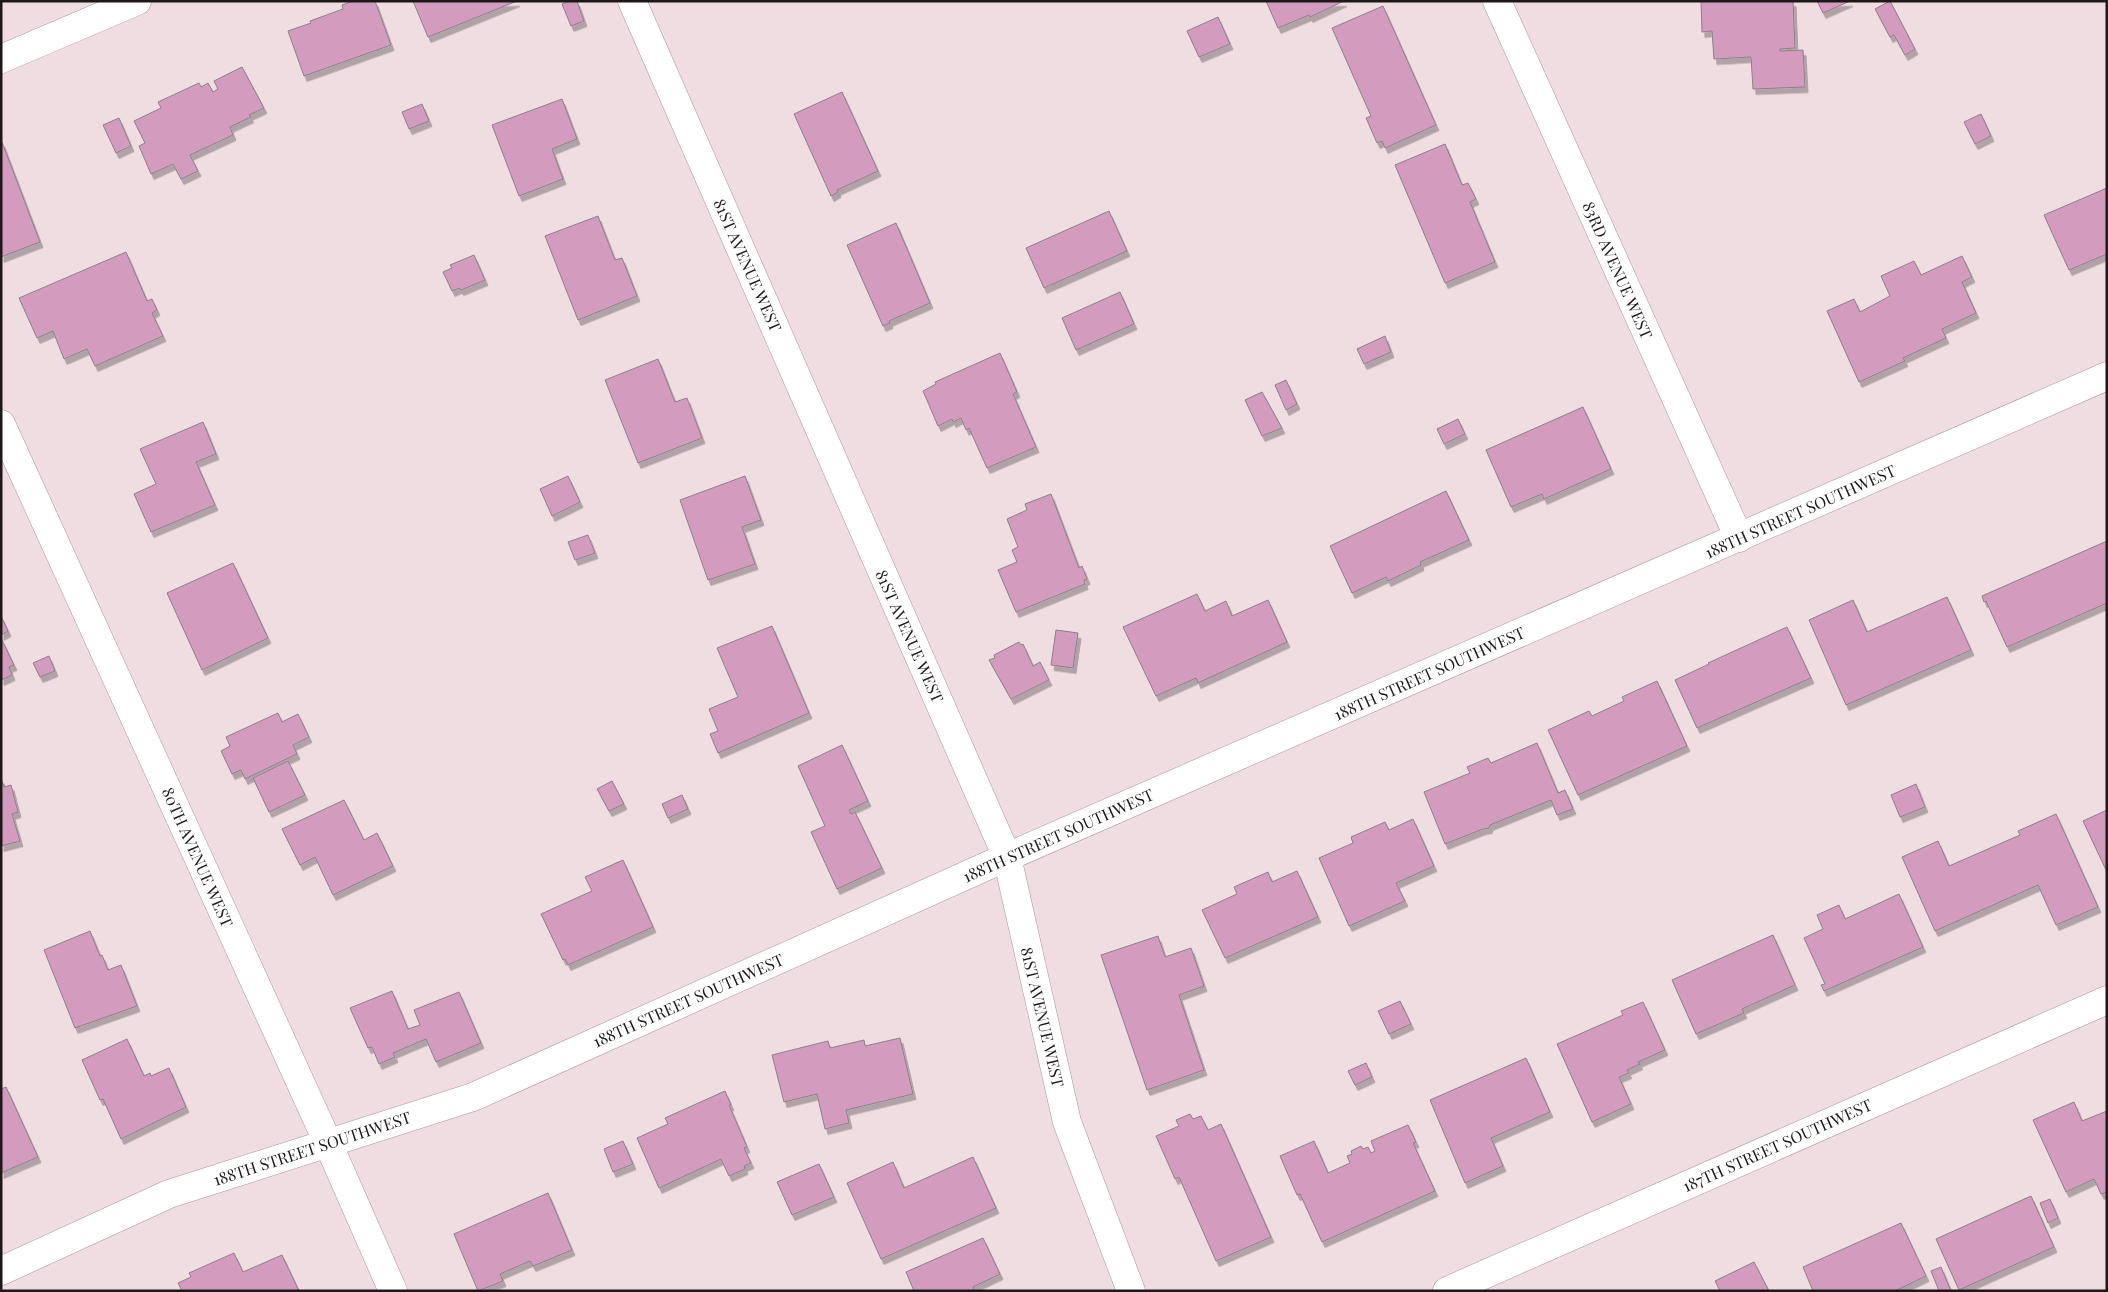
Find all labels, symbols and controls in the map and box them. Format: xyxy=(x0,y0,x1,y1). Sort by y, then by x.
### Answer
street label: 81ST AVENUE WEST xyxy=(709,195,787,335)
street label: 83RD AVENUE WEST xyxy=(1578,198,1658,342)
street label: 188TH STREET SOUTHWEST xyxy=(1701,459,1899,563)
street label: 81ST AVENUE WEST xyxy=(871,566,949,706)
street label: 188TH STREET SOUTHWEST xyxy=(1330,621,1528,725)
street label: 188TH STREET SOUTHWEST xyxy=(959,783,1157,887)
street label: 80TH AVENUE WEST xyxy=(158,784,238,930)
street label: 81ST AVENUE WEST xyxy=(1017,945,1069,1089)
street label: 188TH STREET SOUTHWEST xyxy=(589,948,787,1052)
street label: 187TH STREET SOUTHWEST xyxy=(1679,1094,1875,1196)
street label: 188TH STREET SOUTHWEST xyxy=(210,1106,414,1190)

